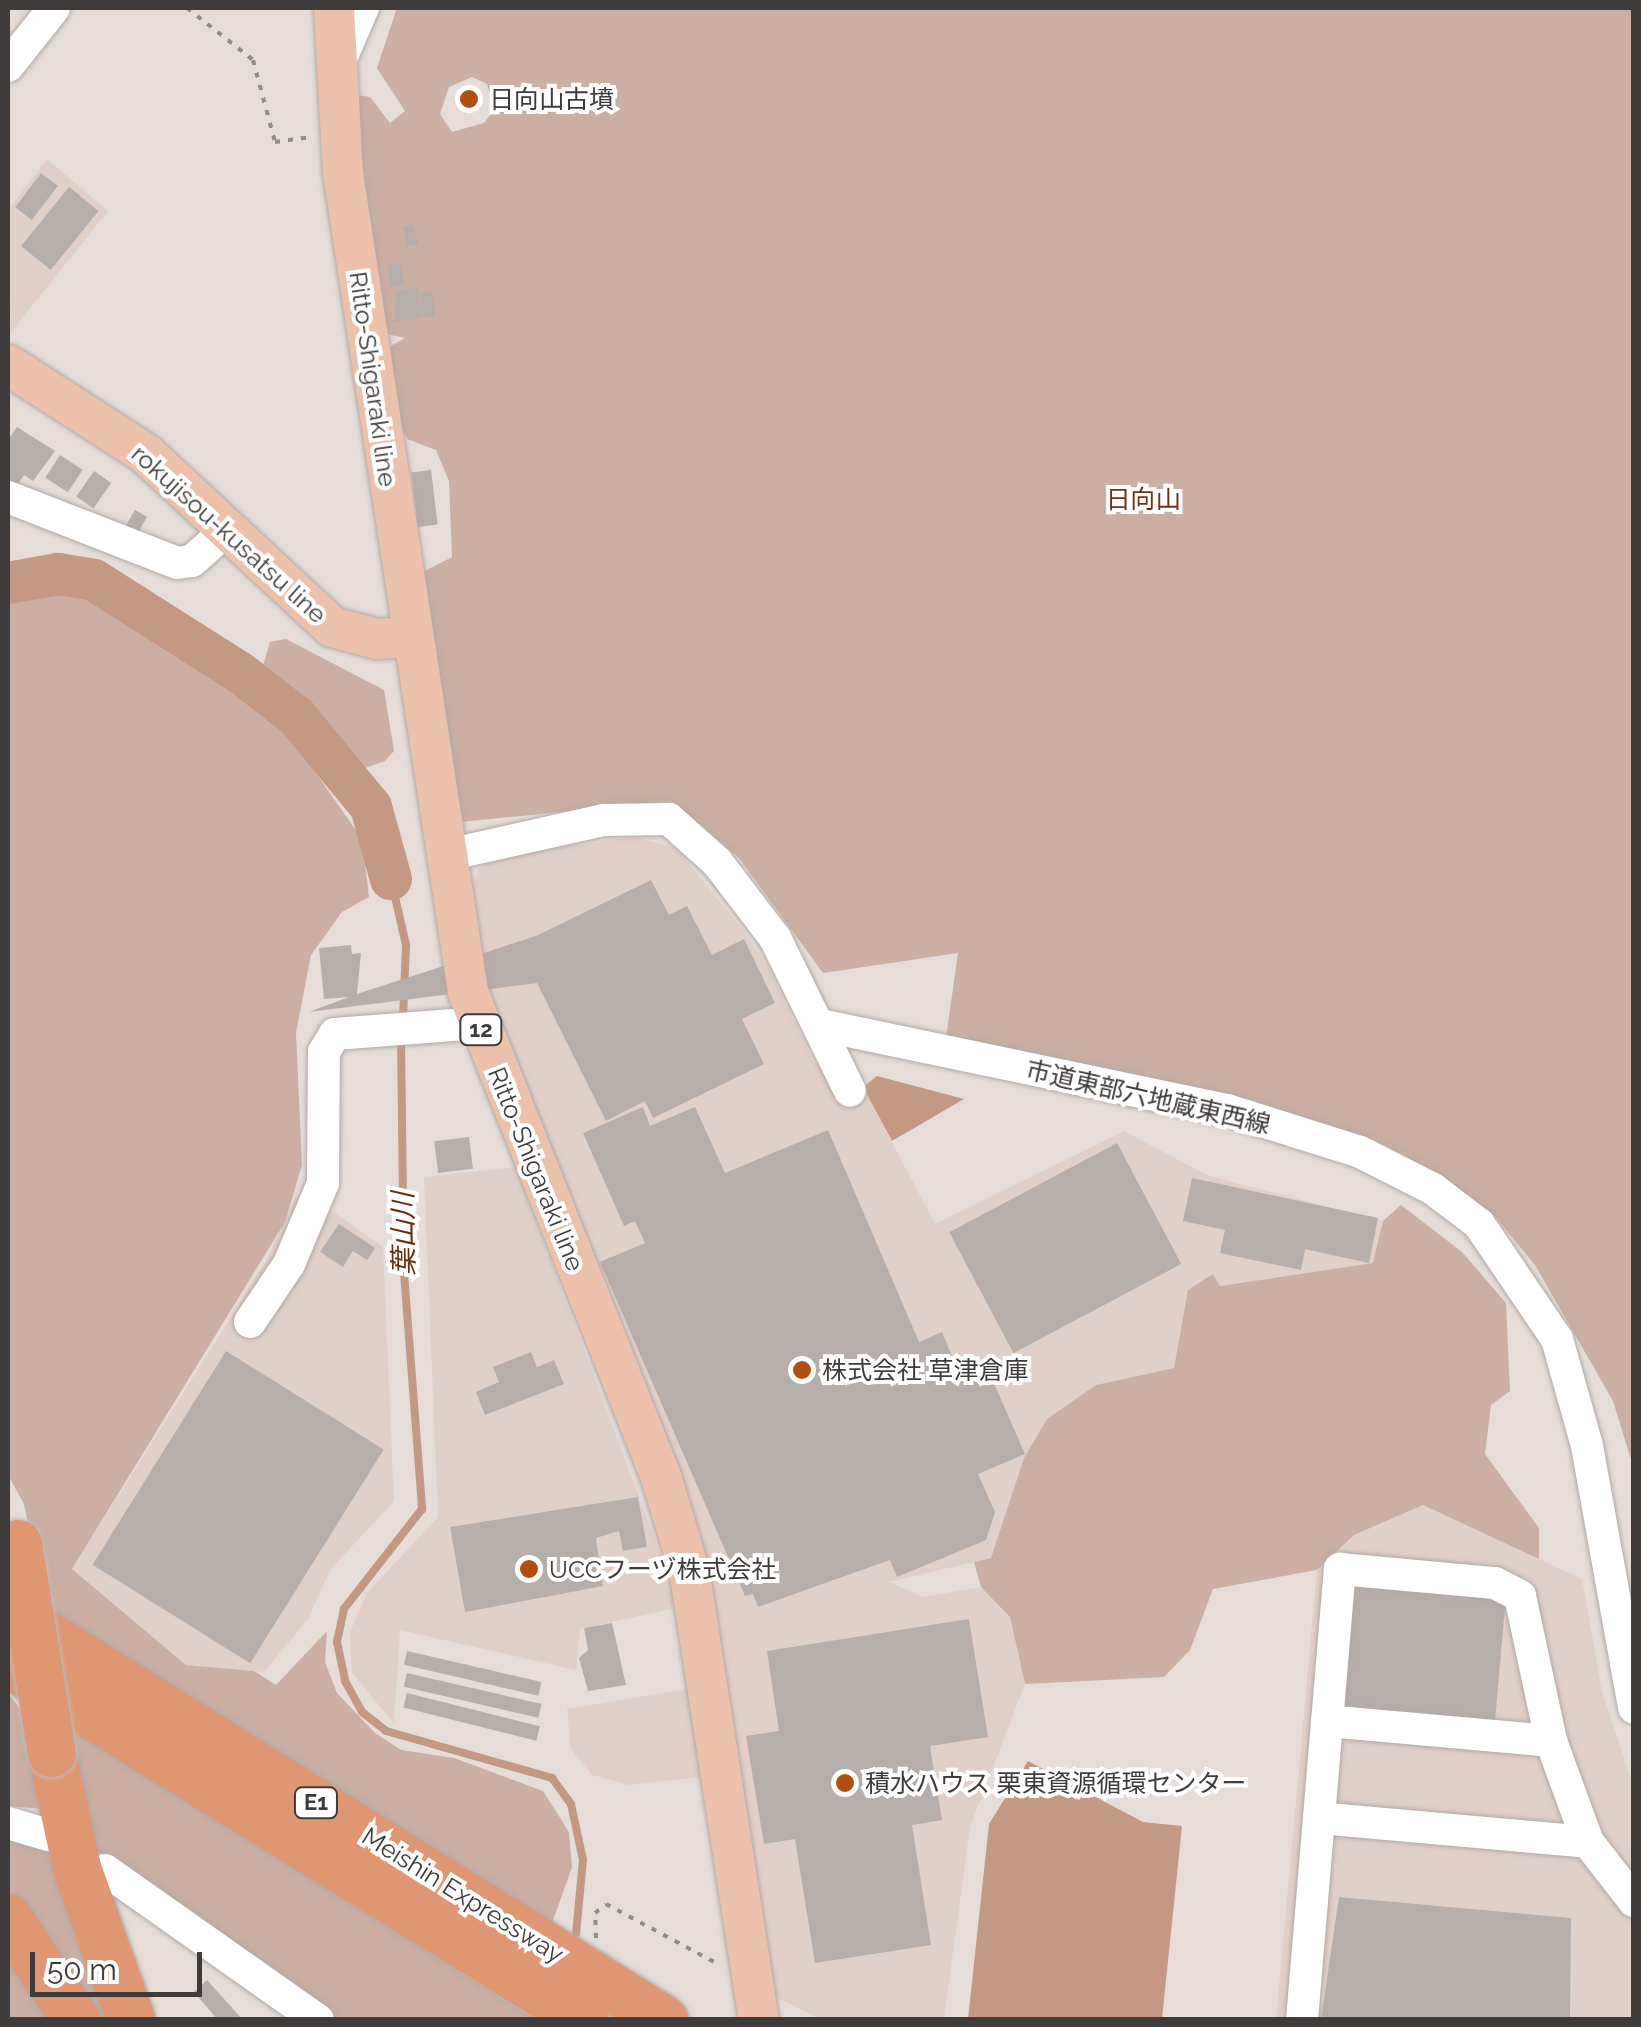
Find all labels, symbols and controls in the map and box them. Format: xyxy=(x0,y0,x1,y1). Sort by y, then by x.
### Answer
place label: 日向山古墳 xyxy=(489,84,614,114)
marker: 日向山古墳 xyxy=(458,88,480,110)
street label: Ritto-Shigaraki line xyxy=(343,270,403,488)
street label: rokujisou-kusatsu line xyxy=(125,439,333,629)
park label: 日向山 xyxy=(1106,484,1180,514)
road number: 12 xyxy=(458,1013,504,1047)
street label: 市道東部六地蔵東西線 xyxy=(1023,1054,1273,1140)
street label: Ritto-Shigaraki line xyxy=(481,1063,591,1275)
water label: 葉山川 xyxy=(386,1192,422,1276)
place label: 株式会社 草津倉庫 xyxy=(822,1355,1028,1385)
marker: 株式会社 草津倉庫 xyxy=(791,1359,813,1381)
place label: UCCフーヅ株式会社 xyxy=(549,1554,777,1584)
marker: UCCフーヅ株式会社 xyxy=(518,1558,540,1580)
place label: 積水ハウス 栗東資源循環センター xyxy=(865,1768,1246,1798)
marker: 積水ハウス 栗東資源循環センター xyxy=(834,1772,856,1794)
road number: E1 xyxy=(294,1786,338,1820)
street label: Meishin Expressway xyxy=(357,1821,569,1969)
scale bar xyxy=(35,1932,208,1994)
text: 50 m xyxy=(47,1952,117,1987)

